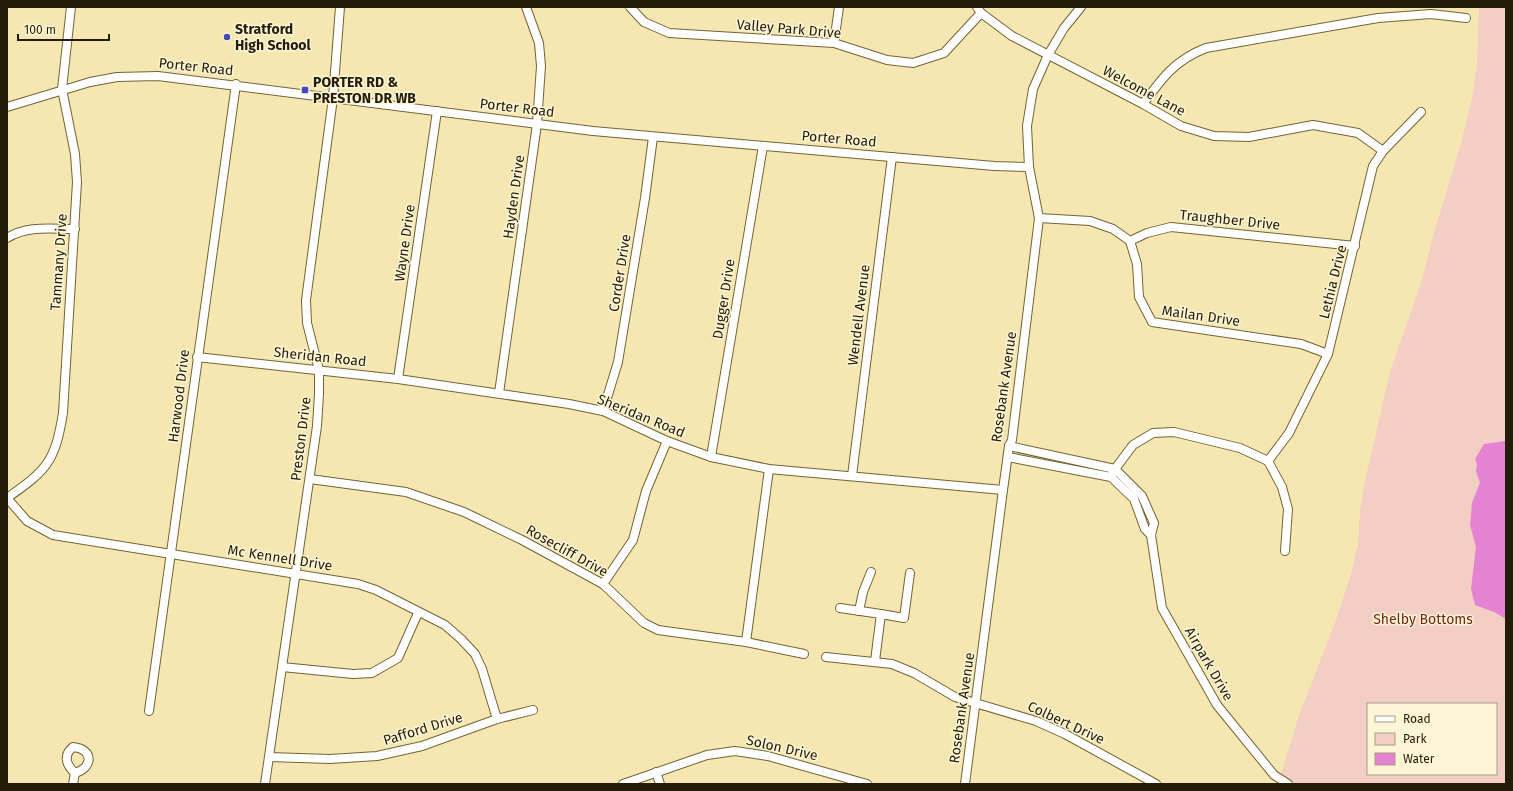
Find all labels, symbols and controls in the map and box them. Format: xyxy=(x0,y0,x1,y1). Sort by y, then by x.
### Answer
scale bar xyxy=(18,16,109,42)
street label: Valley Park Drive xyxy=(736,16,842,42)
place label: Stratford High School xyxy=(235,21,312,54)
text: 100 m xyxy=(24,23,56,37)
marker: Stratford High School xyxy=(222,32,232,42)
street label: Porter Road xyxy=(158,55,234,79)
street label: Welcome Lane xyxy=(1100,62,1188,120)
place label: PORTER RD & PRESTON DR WB xyxy=(313,74,416,107)
marker: PORTER RD & PRESTON DR WB xyxy=(300,85,310,95)
street label: Porter Road xyxy=(479,95,555,121)
street label: Porter Road xyxy=(801,127,877,151)
street label: Hayden Drive xyxy=(500,154,528,240)
street label: Wayne Drive xyxy=(391,203,419,283)
street label: Traughber Drive xyxy=(1179,206,1281,234)
street label: Tammany Drive xyxy=(47,213,71,311)
street label: Corder Drive xyxy=(605,233,635,313)
street label: Lethia Drive xyxy=(1316,243,1350,321)
street label: Dugger Drive xyxy=(709,258,739,340)
street label: Wendell Avenue xyxy=(844,264,874,366)
street label: Mailan Drive xyxy=(1161,302,1241,330)
street label: Rosebank Avenue xyxy=(988,330,1020,444)
street label: Sheridan Road xyxy=(273,344,367,370)
street label: Harwood Drive xyxy=(165,348,193,444)
street label: Sheridan Road xyxy=(595,391,687,441)
street label: Preston Drive xyxy=(287,396,315,482)
street label: Rosecliff Drive xyxy=(523,521,611,581)
street label: Mc Kennell Drive xyxy=(226,541,334,575)
park label: Shelby Bottoms xyxy=(1373,611,1473,628)
street label: Airpark Drive xyxy=(1181,624,1237,704)
street label: Rosebank Avenue xyxy=(946,651,978,765)
street label: Colbert Drive xyxy=(1025,698,1107,748)
legend xyxy=(1367,703,1497,775)
street label: Pafford Drive xyxy=(381,709,465,749)
text: Road xyxy=(1403,712,1431,726)
street label: Solon Drive xyxy=(745,732,819,764)
text: Park xyxy=(1403,732,1427,746)
text: Water xyxy=(1403,752,1435,766)

